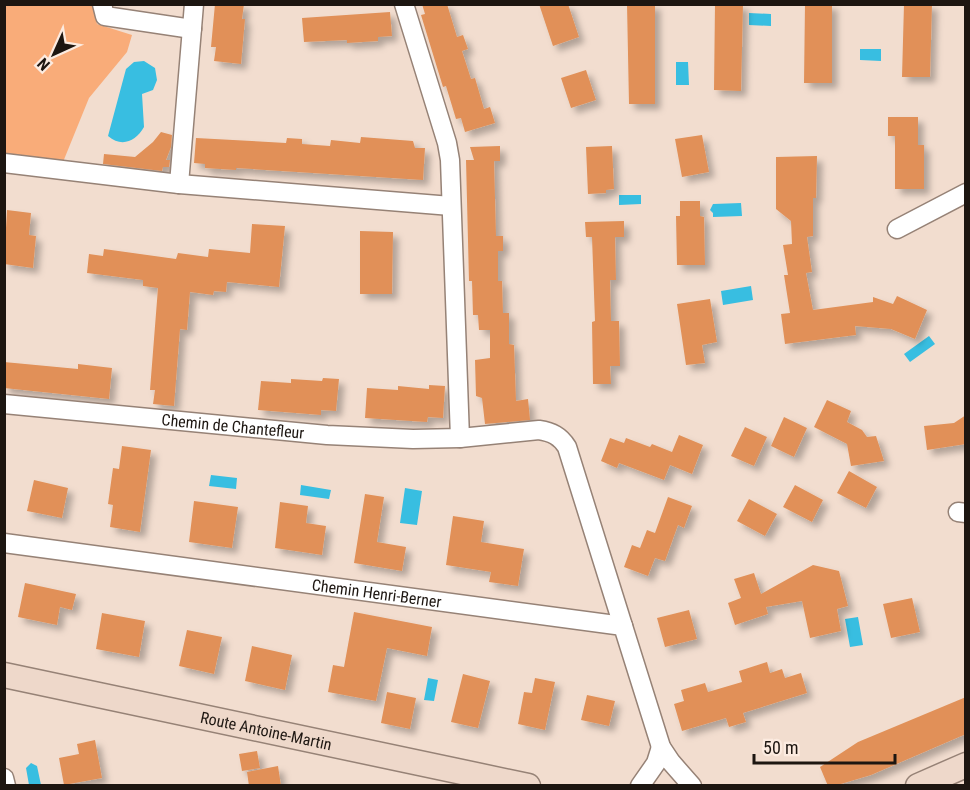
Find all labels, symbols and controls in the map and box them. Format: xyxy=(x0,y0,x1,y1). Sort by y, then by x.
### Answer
north arrow xyxy=(24,24,84,84)
text: N xyxy=(34,54,54,74)
street label: Chemin de Chantefleur xyxy=(161,410,305,442)
street label: Chemin Henri-Berner xyxy=(311,575,443,611)
street label: Route Antoine-Martin xyxy=(199,707,334,754)
scale bar xyxy=(754,727,895,765)
text: 50 m xyxy=(763,737,798,758)

